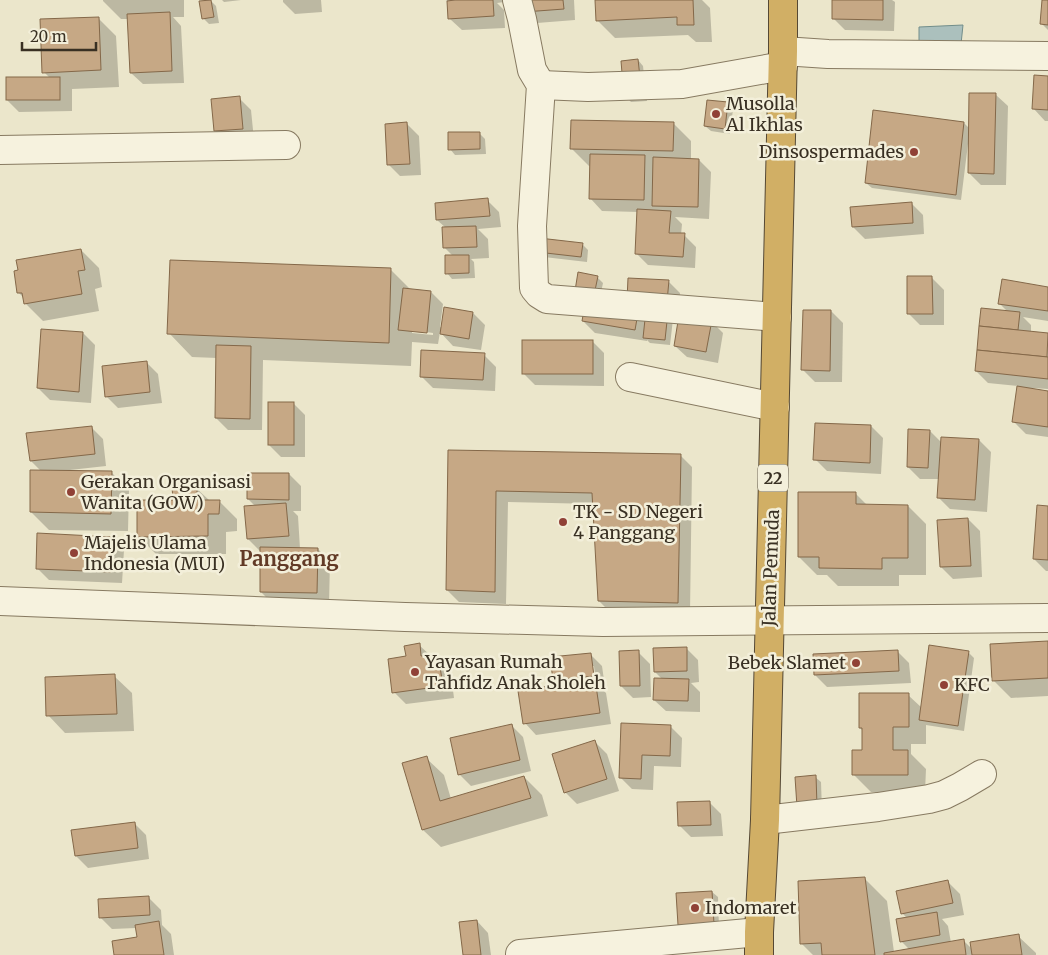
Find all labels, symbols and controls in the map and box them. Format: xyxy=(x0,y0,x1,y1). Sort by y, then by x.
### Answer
scale bar xyxy=(22,20,96,52)
text: 20 m xyxy=(30,27,67,46)
place label: Musolla Al Ikhlas xyxy=(725,92,803,136)
marker: Musolla Al Ikhlas xyxy=(710,108,722,120)
place label: Dinsospermades xyxy=(759,140,904,163)
marker: Dinsospermades xyxy=(908,146,920,158)
road number: 22 xyxy=(758,464,788,492)
place label: Gerakan Organisasi Wanita (GOW) xyxy=(80,470,251,514)
marker: Gerakan Organisasi Wanita (GOW) xyxy=(65,486,77,498)
place label: TK - SD Negeri 4 Panggang xyxy=(573,500,703,544)
street label: Jalan Pemuda xyxy=(757,509,784,628)
marker: TK - SD Negeri 4 Panggang xyxy=(557,516,569,528)
place label: Majelis Ulama Indonesia (MUI) xyxy=(84,531,225,575)
district label: Panggang xyxy=(239,546,339,571)
marker: Majelis Ulama Indonesia (MUI) xyxy=(68,547,80,559)
place label: Yayasan Rumah Tahfidz Anak Sholeh xyxy=(424,650,606,694)
place label: Bebek Slamet xyxy=(728,651,846,674)
marker: Bebek Slamet xyxy=(850,657,862,669)
marker: Yayasan Rumah Tahfidz Anak Sholeh xyxy=(409,666,421,678)
place label: KFC xyxy=(954,673,990,696)
marker: KFC xyxy=(938,679,950,691)
place label: Indomaret xyxy=(705,896,796,919)
marker: Indomaret xyxy=(689,902,701,914)

